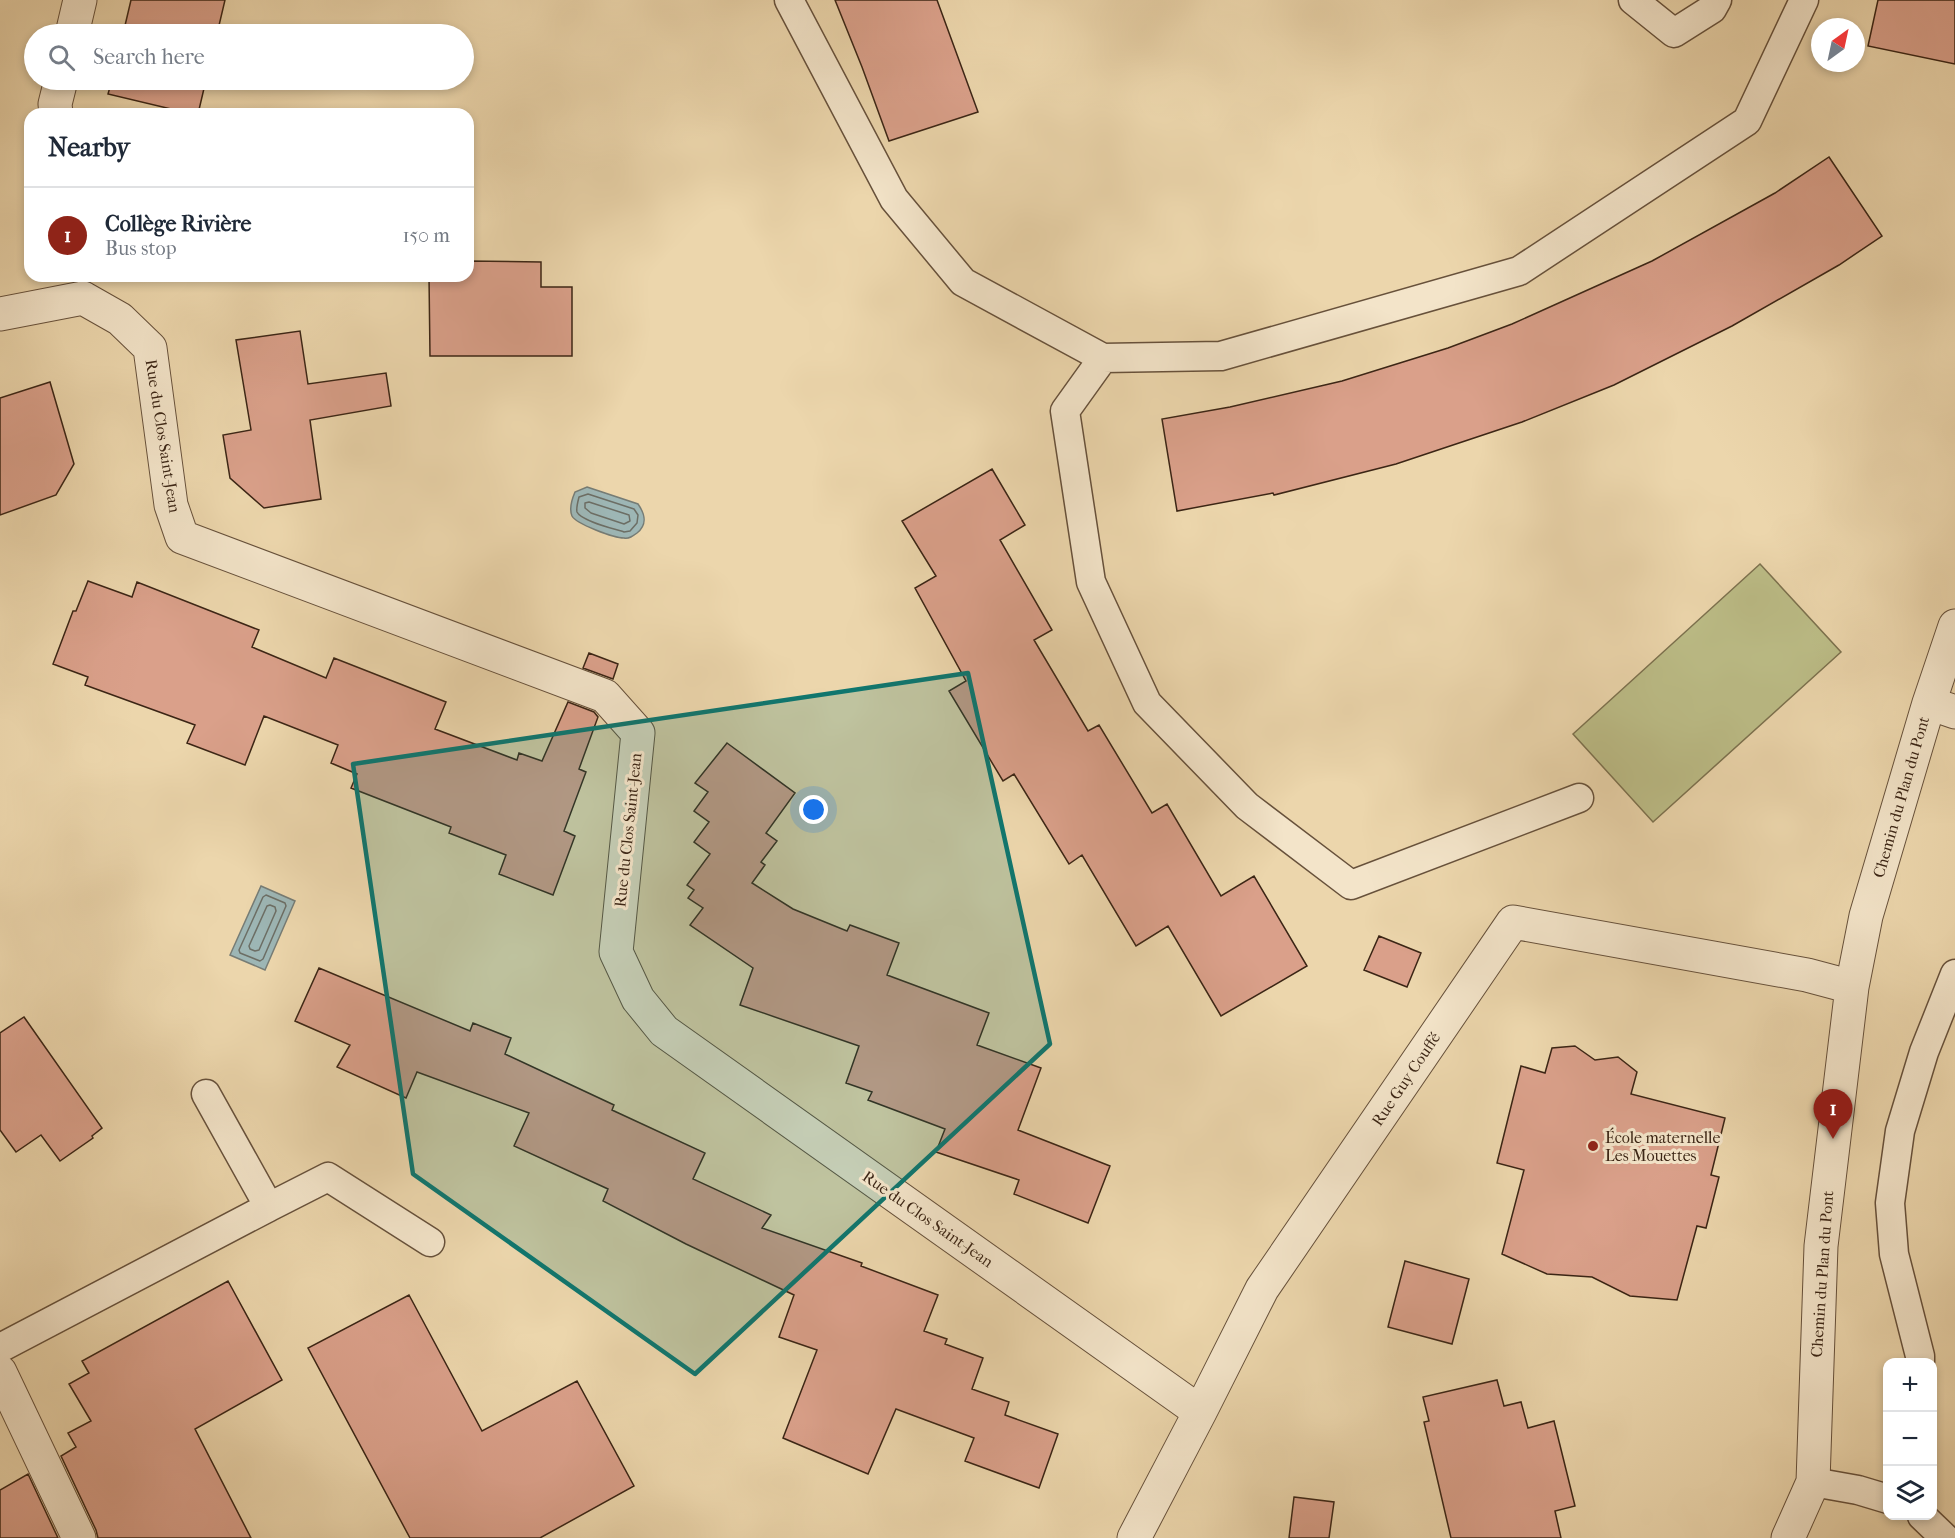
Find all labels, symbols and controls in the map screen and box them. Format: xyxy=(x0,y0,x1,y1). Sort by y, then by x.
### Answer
north arrow xyxy=(1811,18,1865,72)
search box xyxy=(24,24,474,90)
icon: search xyxy=(45,41,78,74)
text: Search here xyxy=(93,44,205,70)
text: Nearby xyxy=(48,132,130,163)
text: Collège Rivière xyxy=(105,211,251,237)
text: 1 xyxy=(64,224,71,247)
text: 150 m xyxy=(402,224,450,247)
text: Bus stop xyxy=(105,237,177,260)
street label: Rue du Clos Saint-Jean xyxy=(141,358,185,515)
street label: Chemin du Plan du Pont xyxy=(1869,714,1933,880)
street label: Rue du Clos Saint-Jean xyxy=(610,751,646,908)
your location xyxy=(799,795,828,824)
street label: Rue Guy Couffé xyxy=(1368,1028,1444,1129)
pin: 1 xyxy=(1814,1090,1852,1139)
place label: École maternelle Les Mouettes xyxy=(1605,1127,1720,1165)
marker: École maternelle Les Mouettes xyxy=(1586,1139,1600,1153)
street label: Rue du Clos Saint-Jean xyxy=(859,1167,998,1272)
street label: Chemin du Plan du Pont xyxy=(1807,1190,1837,1358)
map controls xyxy=(1883,1358,1937,1520)
button: + xyxy=(1883,1358,1937,1412)
button: − xyxy=(1883,1412,1937,1466)
button: layers xyxy=(1883,1466,1937,1520)

